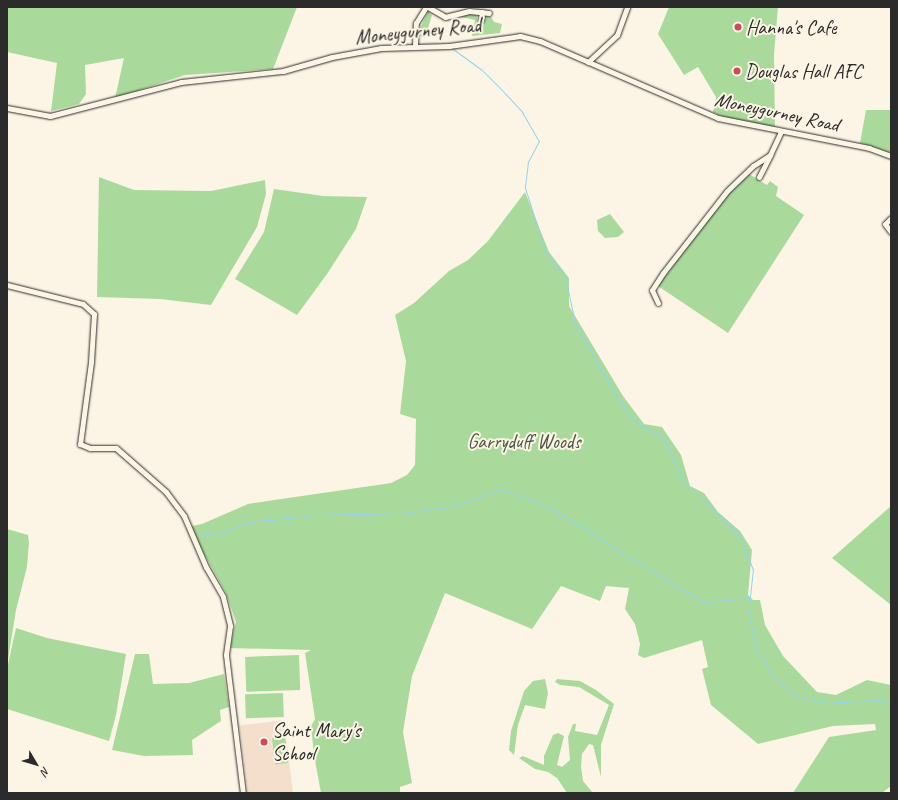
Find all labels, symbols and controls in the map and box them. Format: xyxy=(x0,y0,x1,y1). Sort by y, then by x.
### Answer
street label: Moneygurney Road xyxy=(354,12,482,50)
place label: Hanna's Cafe xyxy=(746,15,837,39)
marker: Hanna's Cafe xyxy=(733,22,743,32)
place label: Douglas Hall AFC xyxy=(745,59,862,83)
marker: Douglas Hall AFC xyxy=(732,66,742,76)
street label: Moneygurney Road xyxy=(713,87,841,137)
park label: Garryduff Woods xyxy=(468,429,580,453)
place label: Saint Mary's School xyxy=(272,718,361,765)
marker: Saint Mary's School xyxy=(259,737,269,747)
north arrow xyxy=(16,744,56,784)
text: N xyxy=(38,764,53,778)

